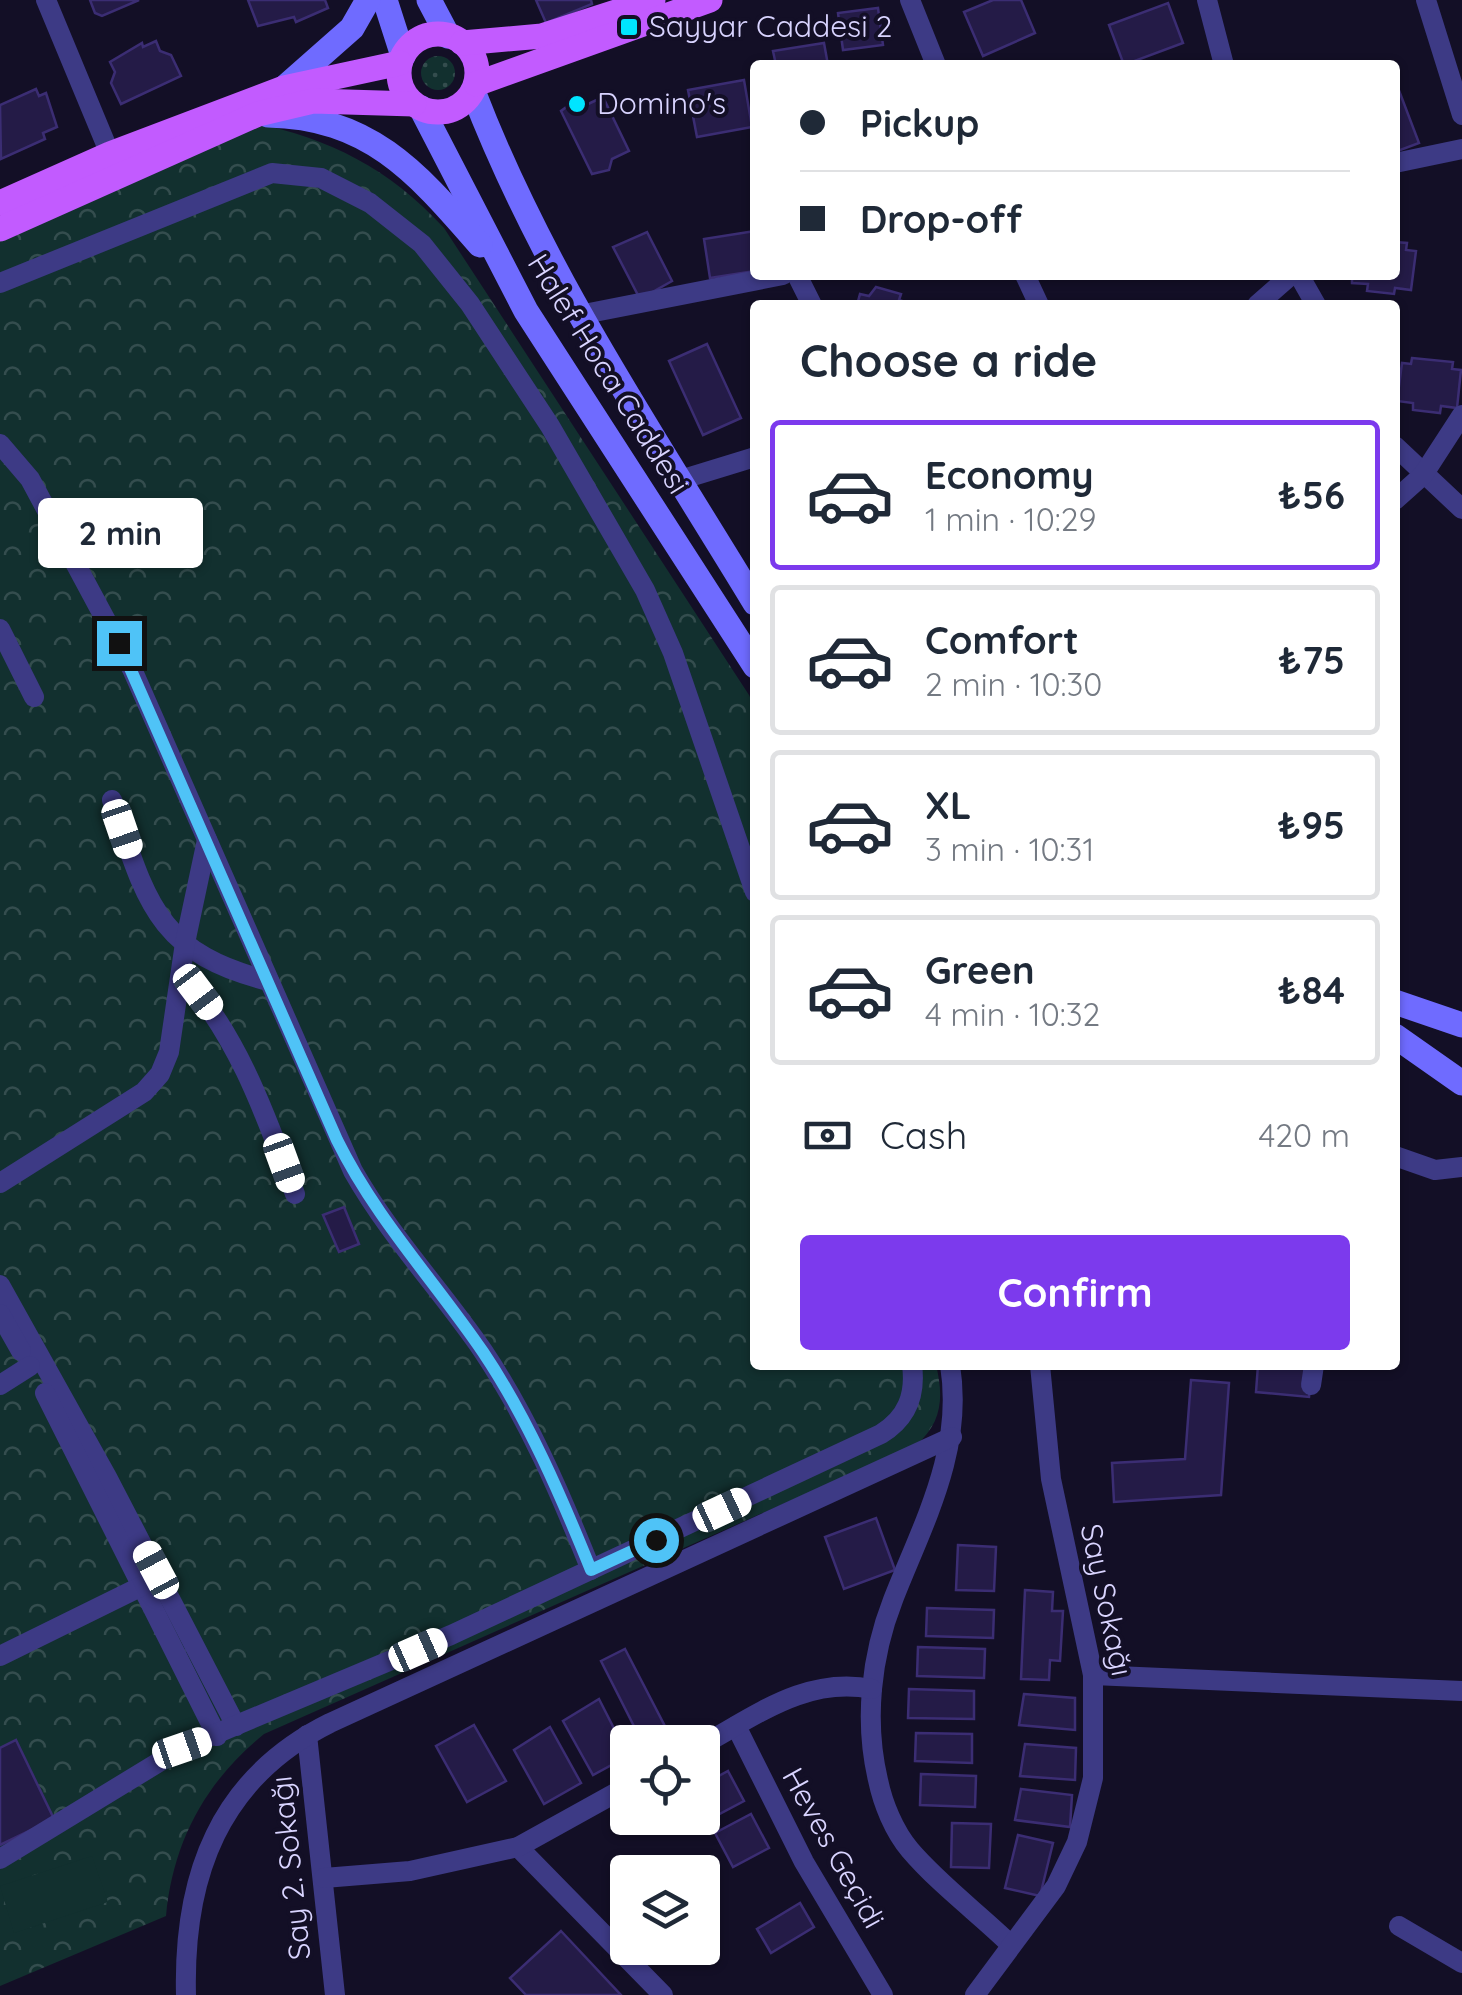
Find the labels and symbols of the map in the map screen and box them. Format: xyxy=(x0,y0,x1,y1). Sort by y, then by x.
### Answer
place label: Sayyar Caddesi 2 xyxy=(649,7,892,45)
marker: Sayyar Caddesi 2 xyxy=(618,16,640,38)
place label: Domino's xyxy=(597,84,726,122)
marker: Domino's xyxy=(566,93,588,115)
street label: Halef Hoca Caddesi xyxy=(520,247,698,500)
callout: 2 min xyxy=(36,498,202,568)
route end xyxy=(97,621,142,666)
car xyxy=(98,796,146,862)
car xyxy=(168,959,228,1025)
car xyxy=(260,1130,308,1196)
car xyxy=(688,1484,756,1536)
route start xyxy=(634,1518,679,1563)
street label: Say Sokağı xyxy=(1072,1520,1142,1679)
car xyxy=(129,1536,183,1604)
car xyxy=(384,1624,452,1676)
car xyxy=(149,1724,215,1772)
street label: Heves Geçidi xyxy=(774,1761,894,1934)
street label: Say 2. Sokağı xyxy=(261,1774,319,1962)

